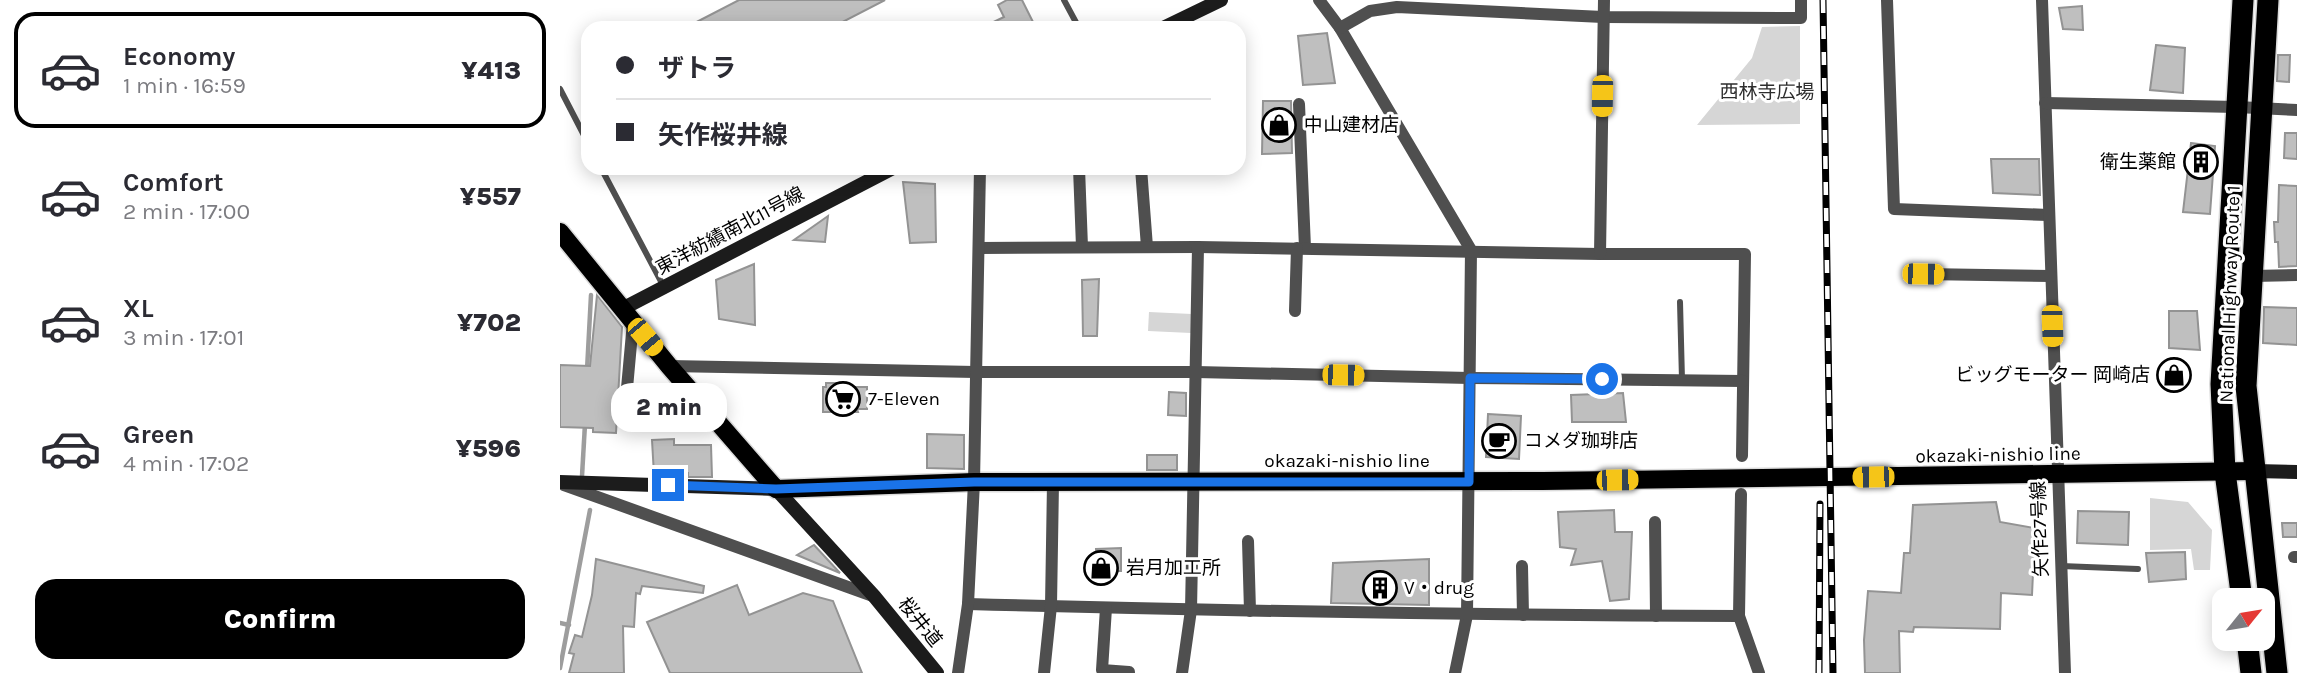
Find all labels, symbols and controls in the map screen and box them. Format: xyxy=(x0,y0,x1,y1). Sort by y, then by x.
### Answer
icon: car xyxy=(39,39,102,102)
text: Economy xyxy=(123,41,235,72)
text: ザトラ xyxy=(658,53,736,84)
text: ¥413 xyxy=(461,55,521,86)
text: 1 min · 16:59 xyxy=(123,72,246,99)
car xyxy=(1592,75,1613,117)
park label: 西林寺広場 xyxy=(1719,81,1815,103)
shop icon: 中山建材店 xyxy=(1260,106,1298,144)
place label: 中山建材店 xyxy=(1304,114,1399,136)
text: 矢作桜井線 xyxy=(658,120,788,151)
building icon: 衛生薬館 xyxy=(2182,143,2220,181)
place label: 衛生薬館 xyxy=(2100,151,2176,173)
icon: car xyxy=(39,165,102,228)
text: Comfort xyxy=(123,167,224,198)
text: ¥557 xyxy=(460,181,521,212)
street label: 東洋紡績南北11号線 xyxy=(652,183,808,279)
street label: National Highway Route 1 xyxy=(2215,185,2245,403)
text: 2 min · 17:00 xyxy=(123,198,250,225)
car xyxy=(1902,263,1945,285)
icon: car xyxy=(39,291,102,354)
text: XL xyxy=(123,293,154,324)
car xyxy=(2041,305,2064,347)
text: ¥702 xyxy=(457,307,521,338)
car xyxy=(624,314,667,360)
text: 3 min · 17:01 xyxy=(123,324,244,351)
shop icon: ビッグモーター 岡崎店 xyxy=(2155,356,2193,394)
route start xyxy=(1586,363,1618,395)
car xyxy=(1322,364,1365,386)
place label: ビッグモーター 岡崎店 xyxy=(1955,364,2150,386)
supermarket icon: 7-Eleven xyxy=(824,380,862,418)
callout: 2 min xyxy=(610,384,726,433)
place label: 7-Eleven xyxy=(868,388,940,410)
text: 2 min xyxy=(636,394,702,421)
icon: car xyxy=(39,417,102,480)
text: Green xyxy=(123,419,195,450)
cafe icon: コメダ珈琲店 xyxy=(1480,422,1518,460)
place label: コメダ珈琲店 xyxy=(1524,430,1638,452)
text: ¥596 xyxy=(456,433,521,464)
street label: okazaki-nishio line xyxy=(1915,443,2081,467)
text: 4 min · 17:02 xyxy=(123,450,249,477)
street label: okazaki-nishio line xyxy=(1264,450,1430,472)
car xyxy=(1852,466,1895,488)
route end xyxy=(652,469,684,501)
car xyxy=(1596,469,1639,491)
street label: 矢作27号線 xyxy=(2027,481,2053,577)
shop icon: 岩月加工所 xyxy=(1082,549,1120,587)
place label: 岩月加工所 xyxy=(1126,557,1221,579)
building icon: V・drug xyxy=(1361,569,1399,607)
place label: V・drug xyxy=(1404,577,1474,599)
button: Confirm xyxy=(35,579,525,659)
north arrow xyxy=(2212,588,2275,651)
map controls xyxy=(2212,588,2275,651)
street label: 桜井道 xyxy=(894,593,946,651)

